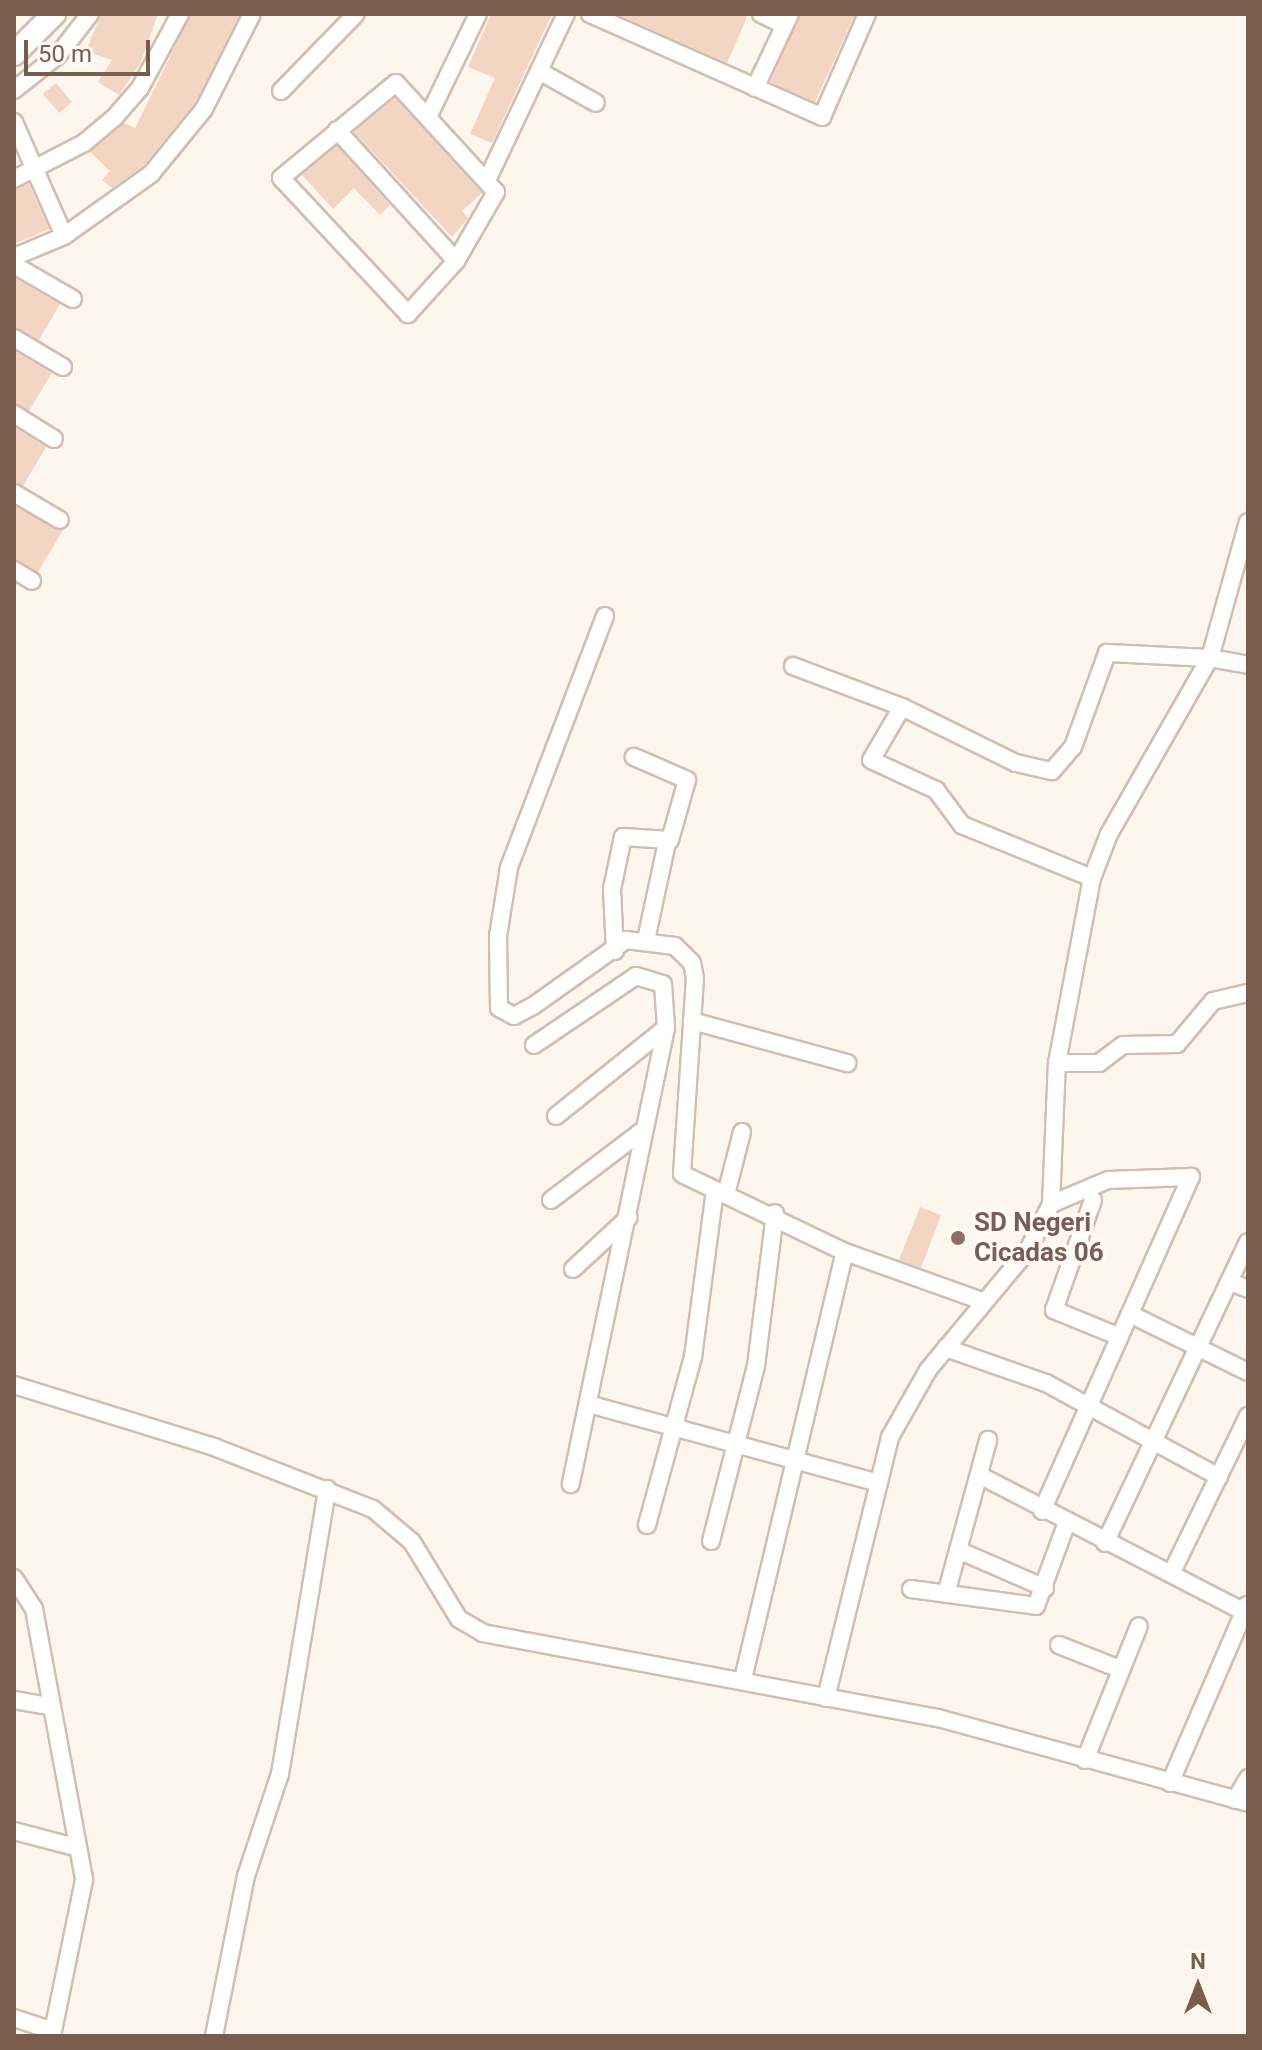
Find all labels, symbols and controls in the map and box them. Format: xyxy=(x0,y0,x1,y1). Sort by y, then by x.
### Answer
scale bar xyxy=(28,24,154,74)
text: 50 m xyxy=(38,40,92,68)
place label: SD Negeri Cicadas 06 xyxy=(974,1207,1104,1268)
marker: SD Negeri Cicadas 06 xyxy=(949,1229,967,1247)
north arrow xyxy=(1158,1946,1238,2026)
text: N xyxy=(1190,1949,1206,1974)

